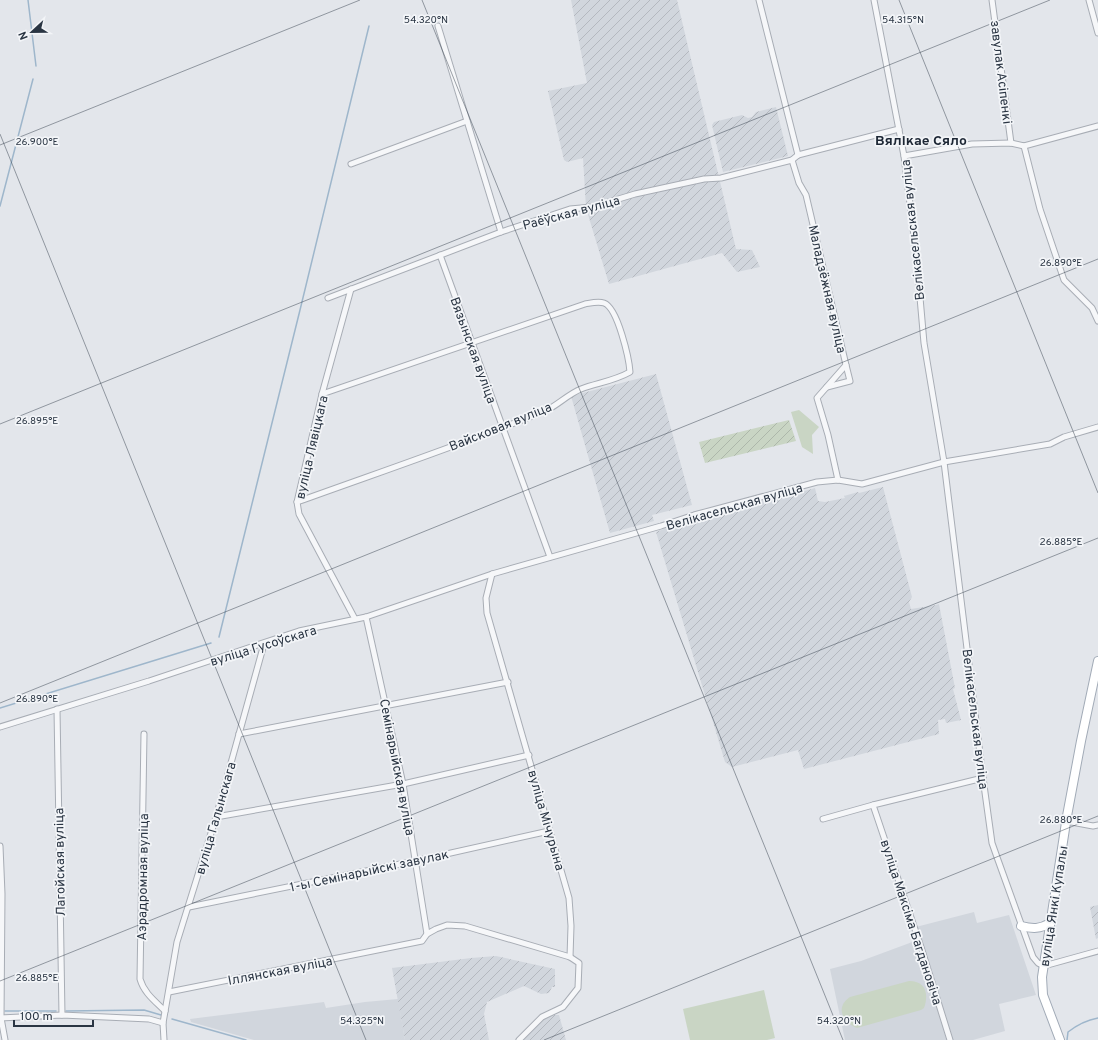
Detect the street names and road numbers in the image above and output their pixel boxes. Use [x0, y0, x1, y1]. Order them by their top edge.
street label: завулак Асіпенкі [986, 19, 1014, 125]
street label: Велікасельская вуліца [899, 159, 929, 301]
street label: Раёўская вуліца [521, 193, 622, 235]
street label: Маладзёжная вуліца [804, 224, 849, 355]
street label: Вязынская вуліца [445, 295, 499, 406]
street label: вуліца Лявіцкага [293, 394, 333, 501]
street label: Вайсковая вуліца [447, 400, 554, 456]
street label: Велікасельская вуліца [664, 481, 805, 535]
street label: вуліца Гусоўскага [208, 623, 319, 671]
street label: Велікасельская вуліца [957, 648, 991, 790]
street label: Семінарыйская вуліца [375, 698, 417, 837]
street label: вуліца Галынскага [193, 760, 241, 877]
street label: вуліца Мічурына [523, 768, 567, 873]
street label: Лагойская вуліца [52, 808, 70, 916]
street label: Аэрадромная вуліца [135, 813, 153, 941]
street label: вуліца Максіма Багдановіча [876, 838, 944, 1007]
street label: вуліца Янкі Купалы [1038, 845, 1072, 968]
street label: 1-ы Семінарыйскі завулак [289, 847, 450, 897]
street label: Іллянская вуліца [227, 954, 334, 990]

